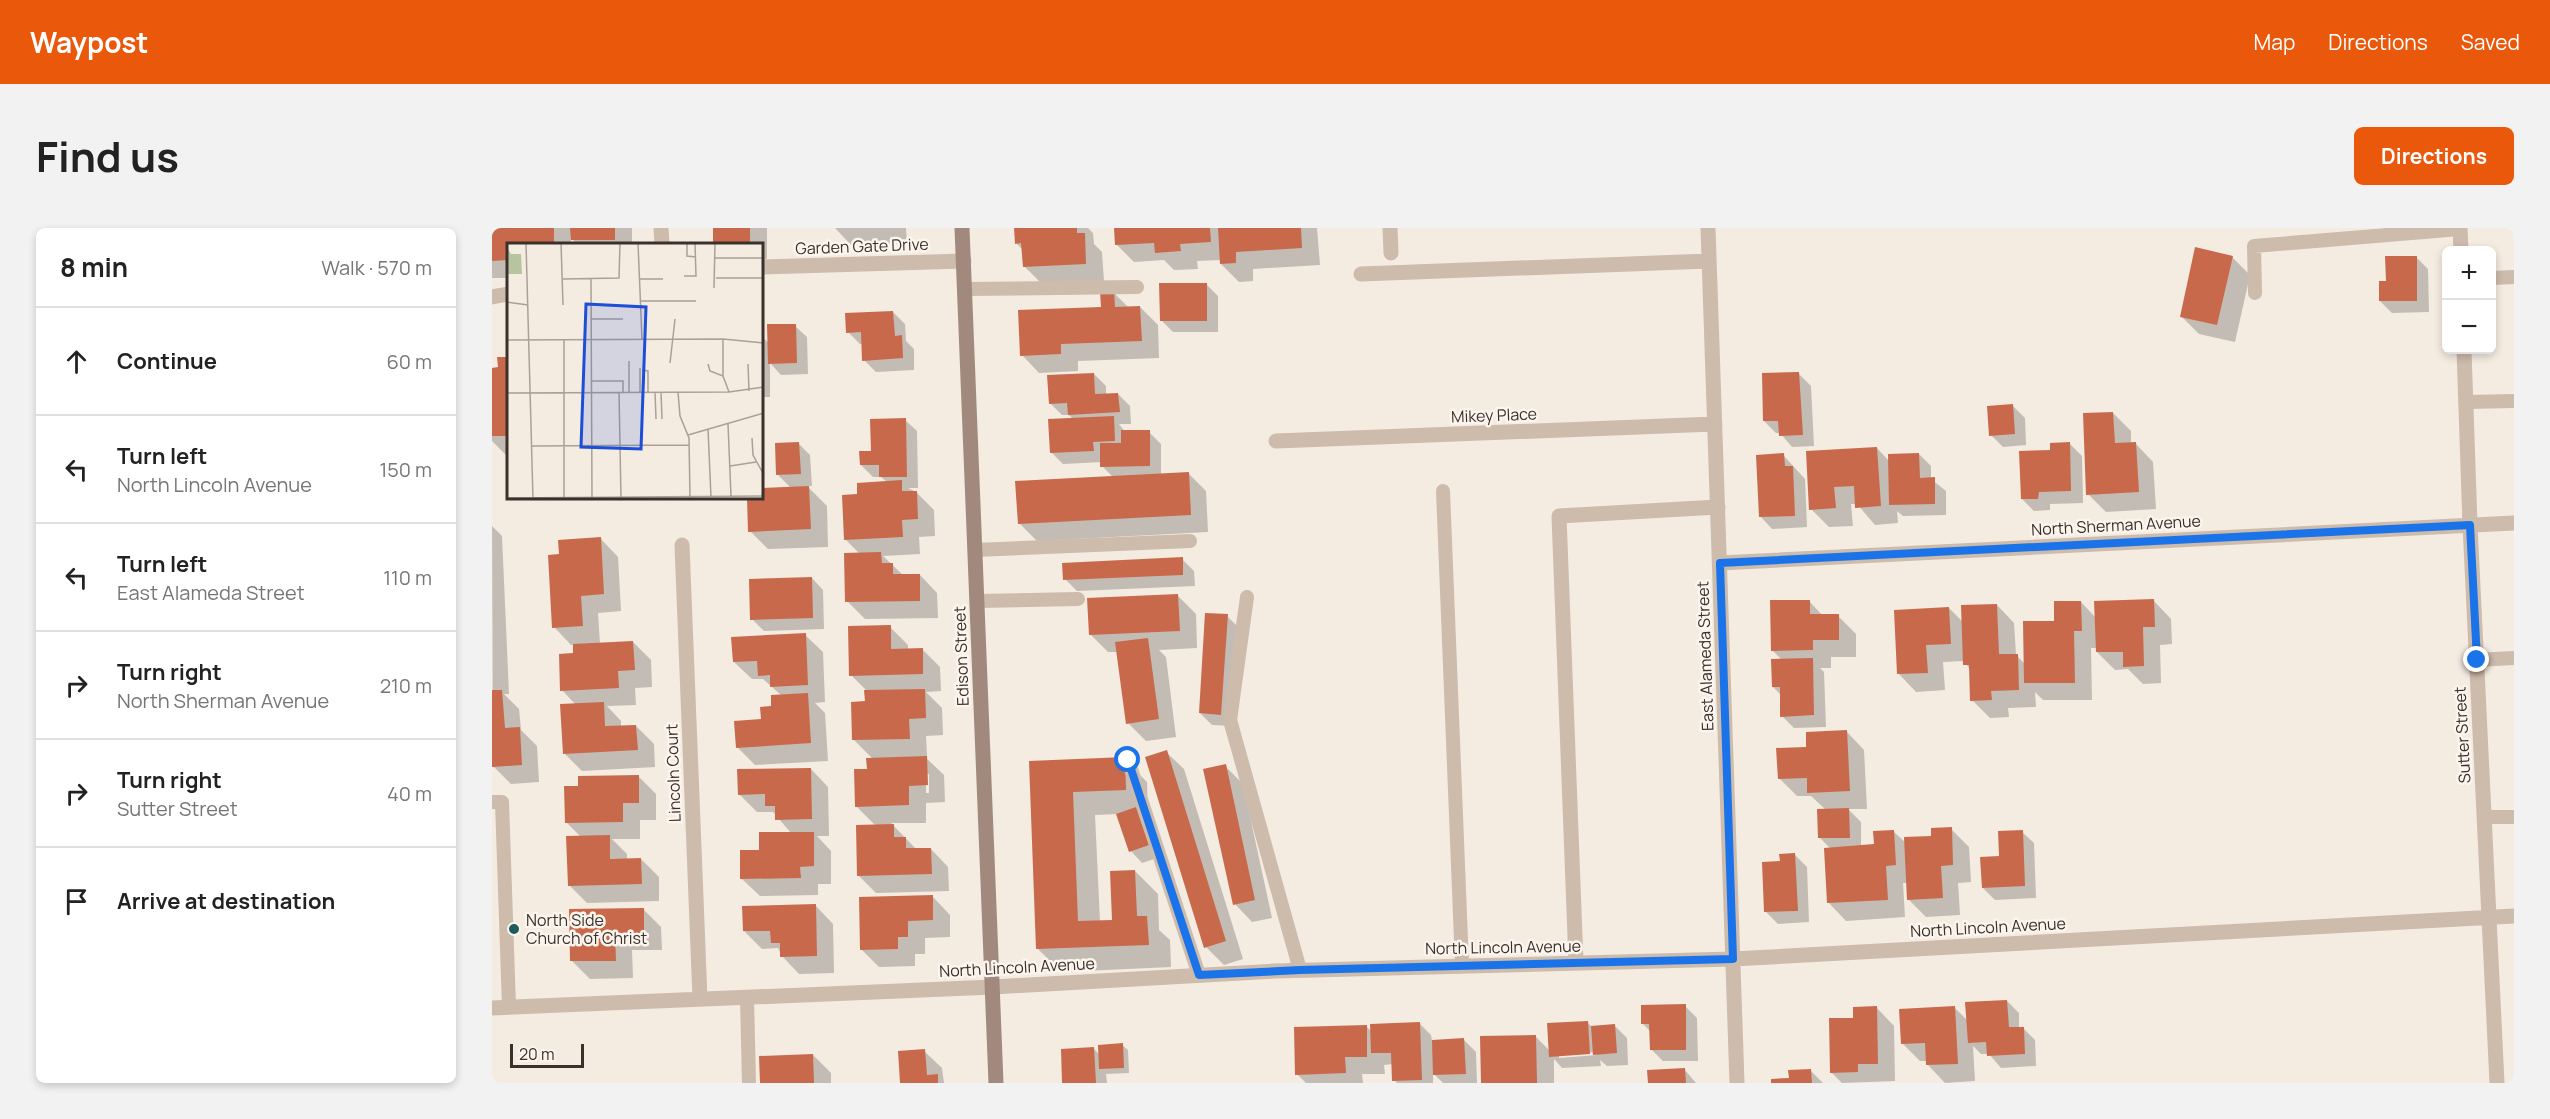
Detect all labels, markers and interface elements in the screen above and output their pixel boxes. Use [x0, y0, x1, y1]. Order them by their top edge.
text: Waypost [30, 23, 149, 61]
text: Map [2254, 28, 2295, 56]
text: Directions [2328, 28, 2428, 56]
text: Saved [2461, 28, 2520, 56]
text: Find us [36, 127, 179, 185]
button: Directions [2354, 127, 2514, 185]
street label: Garden Gate Drive [795, 233, 929, 259]
inset map [507, 243, 764, 500]
map controls [2442, 246, 2496, 354]
button: + [2442, 246, 2496, 300]
text: 8 min [60, 249, 128, 285]
text: Walk · 570 m [321, 254, 432, 281]
button: − [2442, 300, 2496, 354]
icon: ahead [60, 345, 93, 378]
text: Continue [117, 346, 217, 376]
text: 60 m [386, 348, 432, 375]
street label: Mikey Place [1451, 403, 1537, 427]
text: Turn left [117, 441, 207, 471]
icon: left [60, 453, 93, 486]
text: 150 m [379, 456, 432, 483]
text: North Lincoln Avenue [117, 471, 312, 498]
street label: North Sherman Avenue [2031, 510, 2201, 540]
text: Turn left [117, 549, 207, 579]
icon: left [60, 561, 93, 594]
text: 110 m [383, 564, 432, 591]
text: East Alameda Street [117, 579, 305, 606]
street label: East Alameda Street [1691, 581, 1719, 731]
street label: Edison Street [948, 606, 974, 706]
route end [2463, 646, 2489, 672]
text: Turn right [117, 657, 222, 687]
icon: right [60, 669, 93, 702]
text: 210 m [380, 672, 432, 699]
street label: Sutter Street [2448, 686, 2476, 784]
text: North Sherman Avenue [117, 687, 329, 714]
street label: Lincoln Court [660, 723, 686, 823]
route start [1114, 746, 1140, 772]
text: Turn right [117, 765, 222, 795]
icon: right [60, 777, 93, 810]
text: 40 m [387, 780, 432, 807]
text: Sutter Street [117, 795, 238, 822]
icon: arrive [60, 885, 93, 918]
text: Arrive at destination [117, 886, 335, 916]
place label: North Side Church of Christ [526, 909, 647, 949]
street label: North Lincoln Avenue [1910, 912, 2066, 942]
marker: North Side Church of Christ [507, 922, 521, 936]
street label: North Lincoln Avenue [1425, 935, 1581, 959]
street label: North Lincoln Avenue [939, 952, 1095, 982]
scale bar [510, 1041, 584, 1068]
text: 20 m [519, 1043, 555, 1065]

